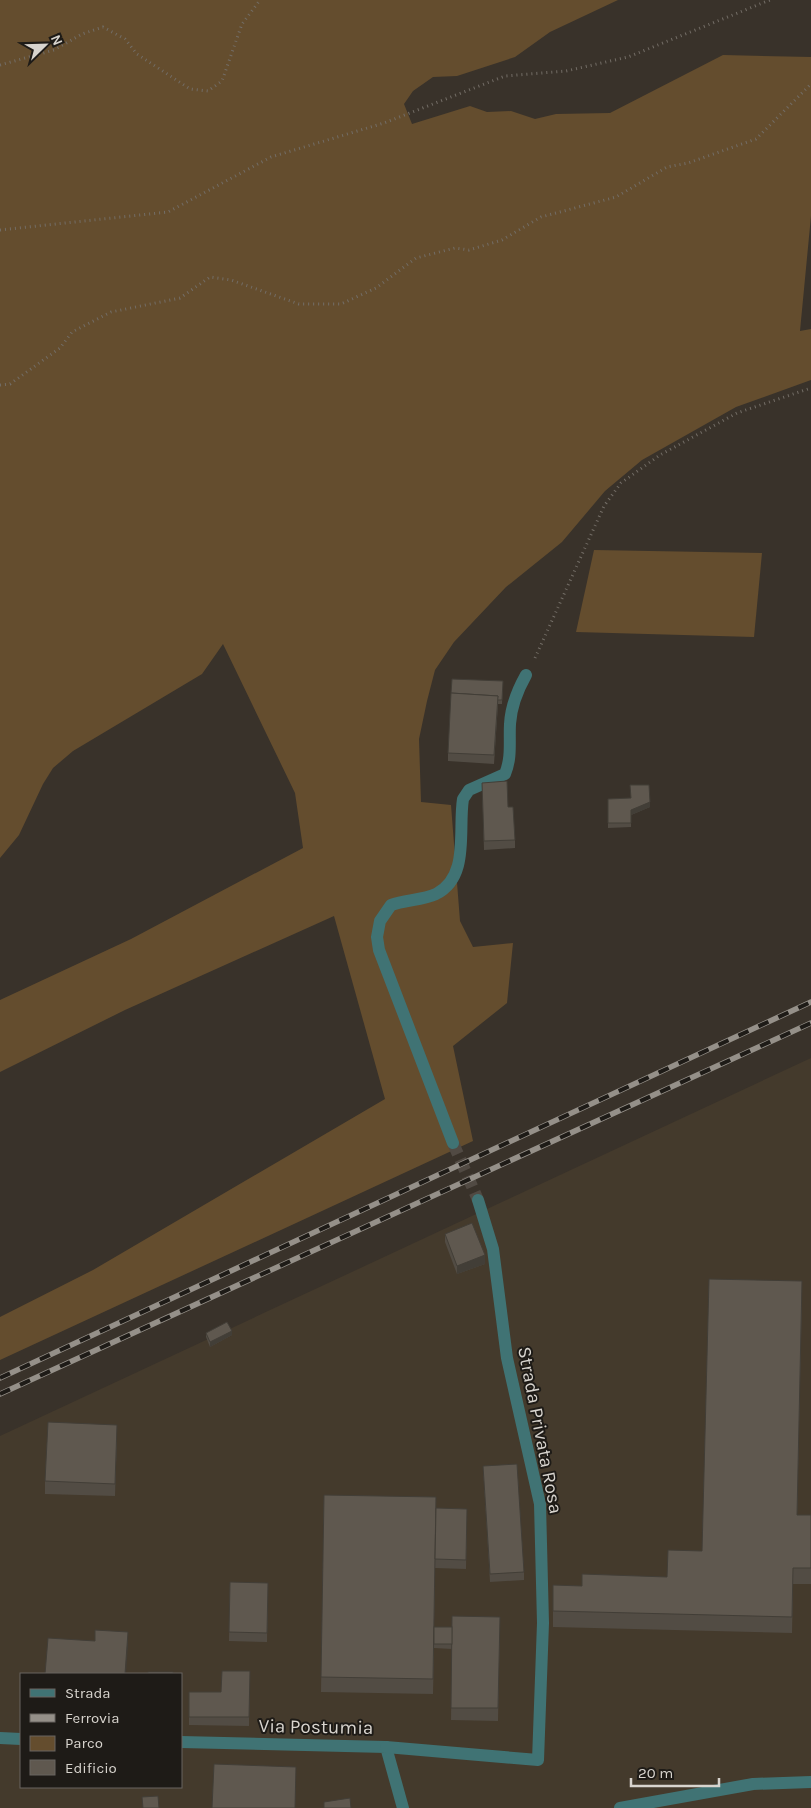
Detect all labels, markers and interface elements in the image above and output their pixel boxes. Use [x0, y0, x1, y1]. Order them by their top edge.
north arrow [20, 20, 70, 70]
text: N [47, 32, 66, 48]
street label: Strada Privata Rosa [513, 1345, 567, 1516]
legend [20, 1673, 182, 1788]
text: Strada [65, 1684, 111, 1702]
text: Ferrovia [65, 1709, 119, 1727]
street label: Via Postumia [258, 1715, 374, 1739]
text: Parco [65, 1734, 103, 1752]
scale bar [631, 1756, 718, 1788]
text: Edificio [65, 1759, 117, 1777]
text: 20 m [638, 1764, 673, 1782]

